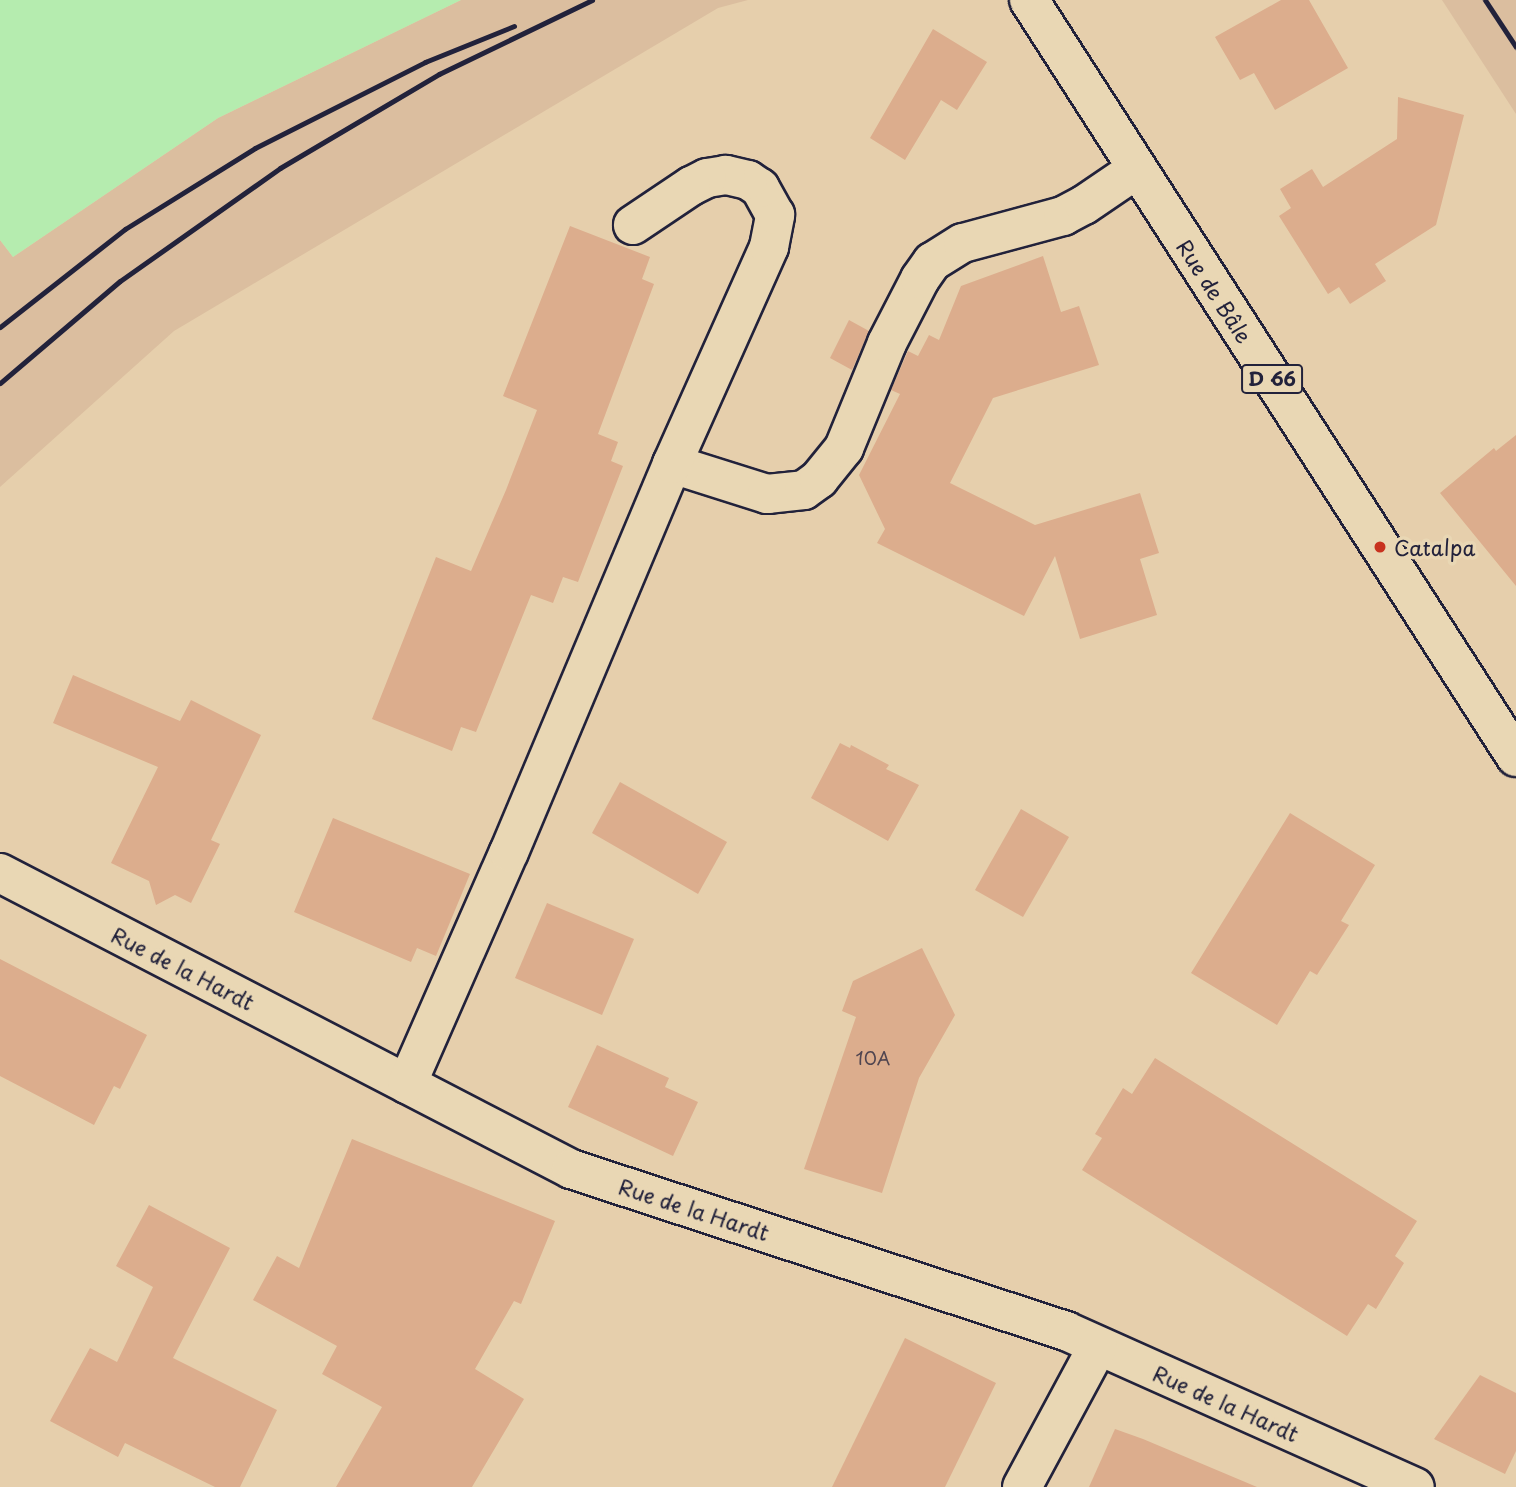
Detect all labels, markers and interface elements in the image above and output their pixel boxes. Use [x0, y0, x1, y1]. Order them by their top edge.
street label: Rue de Bâle [1171, 233, 1259, 349]
road number: D 66 [1240, 364, 1304, 394]
place label: Catalpa [1394, 534, 1475, 560]
marker: Catalpa [1372, 539, 1388, 555]
street label: Rue de la Hardt [105, 920, 261, 1016]
house number: 10A [856, 1047, 890, 1069]
street label: Rue de la Hardt [613, 1172, 775, 1246]
street label: Rue de la Hardt [1147, 1359, 1305, 1447]

